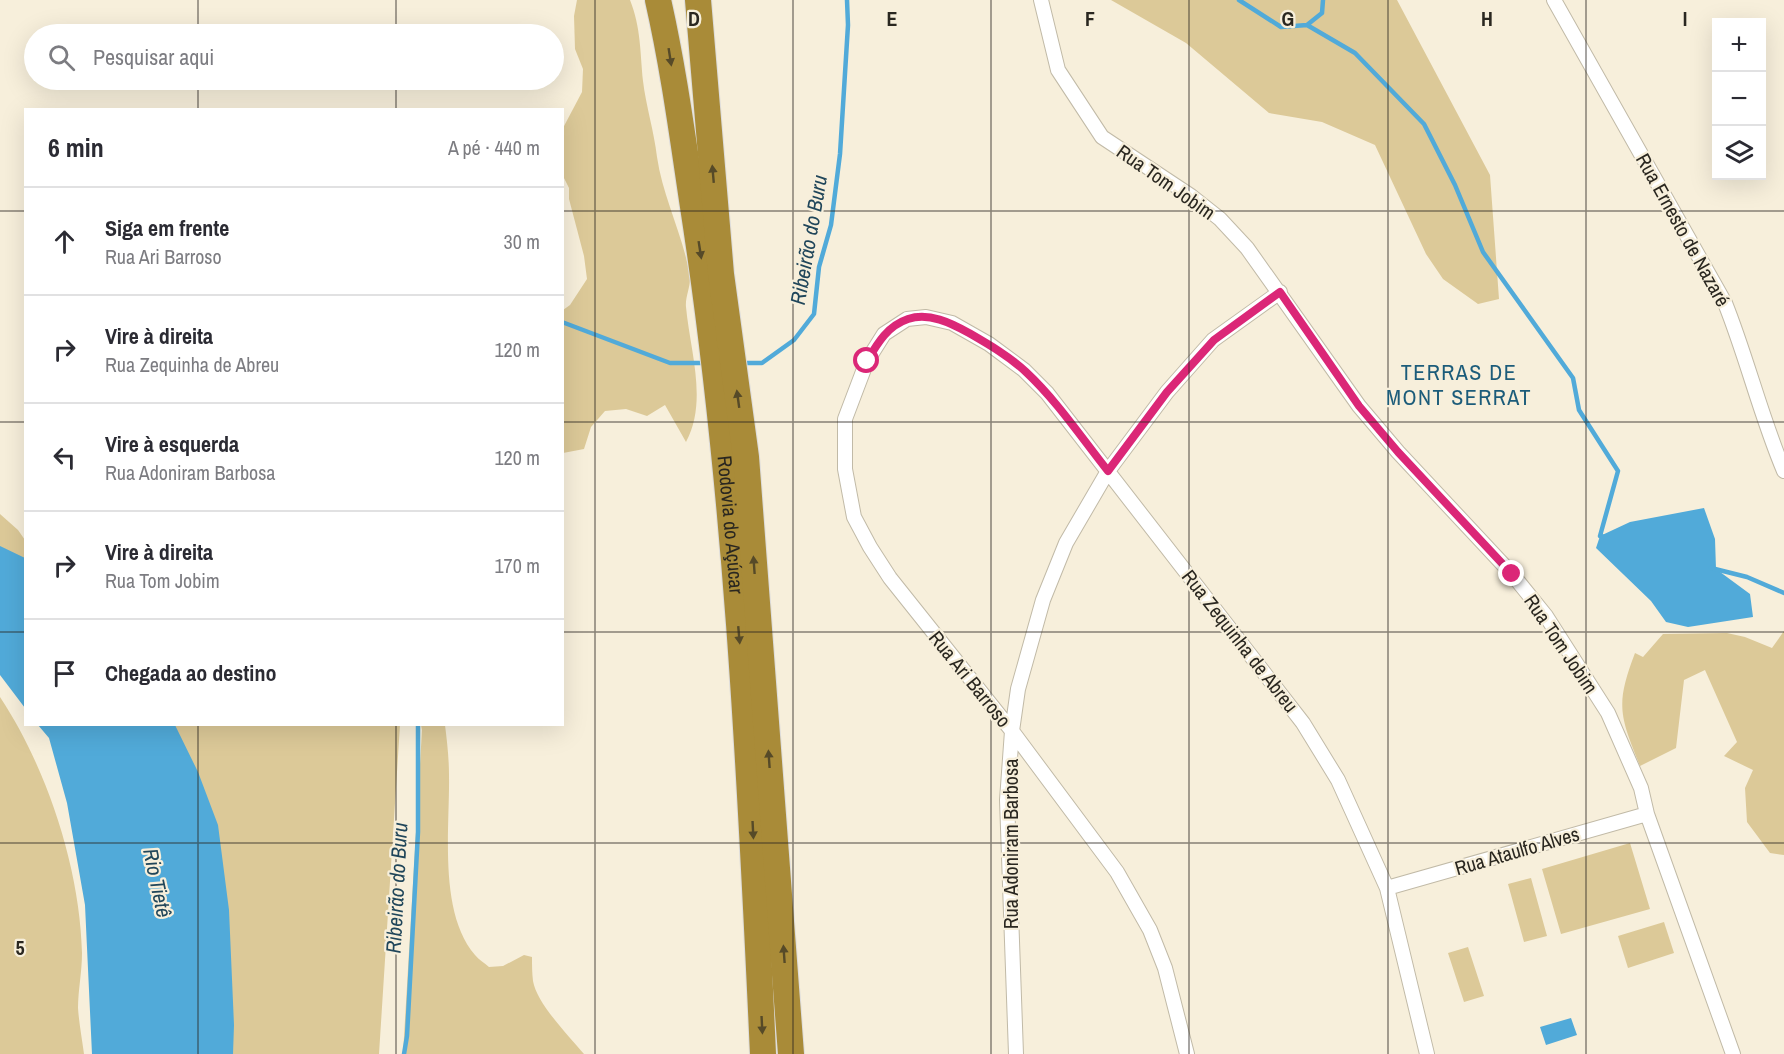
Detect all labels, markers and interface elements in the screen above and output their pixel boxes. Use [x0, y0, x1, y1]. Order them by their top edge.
text: D [688, 5, 700, 32]
text: E [887, 5, 898, 32]
text: F [1085, 5, 1095, 32]
text: G [1282, 5, 1294, 32]
text: H [1481, 5, 1493, 32]
text: I [1683, 5, 1687, 32]
map controls [1712, 18, 1766, 180]
button: + [1712, 18, 1766, 72]
search box [24, 24, 564, 90]
icon: search [45, 41, 78, 74]
text: Pesquisar aqui [93, 42, 214, 72]
one-way arrow [666, 48, 675, 67]
button: − [1712, 72, 1766, 126]
button: layers [1712, 126, 1766, 180]
text: 6 min [48, 130, 104, 165]
text: A pé · 440 m [448, 134, 540, 161]
street label: Rua Tom Jobim [1112, 138, 1221, 226]
street label: Rua Ernesto de Nazaré [1630, 148, 1737, 311]
one-way arrow [708, 165, 718, 184]
water label: Ribeirão do Buru [783, 172, 834, 307]
text: Siga em frente [105, 213, 229, 243]
icon: ahead [48, 225, 81, 258]
text: 30 m [504, 228, 540, 255]
one-way arrow [696, 241, 705, 260]
text: Rua Ari Barroso [105, 243, 222, 270]
text: Vire à direita [105, 321, 213, 351]
icon: right [48, 333, 81, 366]
text: 120 m [494, 336, 540, 363]
route start [853, 347, 879, 373]
text: Rua Zequinha de Abreu [105, 351, 279, 378]
district label: TERRAS DE MONT SERRAT [1386, 357, 1532, 412]
one-way arrow [734, 389, 743, 408]
text: Vire à esquerda [105, 429, 239, 459]
icon: left [48, 441, 81, 474]
text: 120 m [494, 444, 540, 471]
street label: Rodovia do Açúcar [711, 454, 751, 595]
text: Rua Adoniram Barbosa [105, 459, 275, 486]
text: Vire à direita [105, 537, 213, 567]
icon: right [48, 549, 81, 582]
text: 170 m [494, 552, 540, 579]
one-way arrow [750, 555, 759, 574]
route end [1498, 560, 1524, 586]
street label: Rua Zequinha de Abreu [1176, 564, 1305, 718]
text: Rua Tom Jobim [105, 567, 220, 594]
street label: Rua Tom Jobim [1518, 589, 1605, 699]
street label: Rua Ari Barroso [923, 625, 1018, 733]
one-way arrow [734, 626, 744, 645]
icon: arrive [48, 657, 81, 690]
text: Chegada ao destino [105, 658, 276, 688]
one-way arrow [764, 750, 774, 769]
street label: Rua Adoniram Barbosa [997, 759, 1024, 929]
one-way arrow [748, 820, 757, 839]
street label: Rua Ataulfo Alves [1451, 820, 1582, 881]
water label: Ribeirão do Buru [379, 821, 414, 954]
water label: Rio Tietê [136, 846, 179, 920]
text: 5 [15, 934, 25, 961]
one-way arrow [779, 944, 788, 963]
one-way arrow [757, 1015, 766, 1034]

